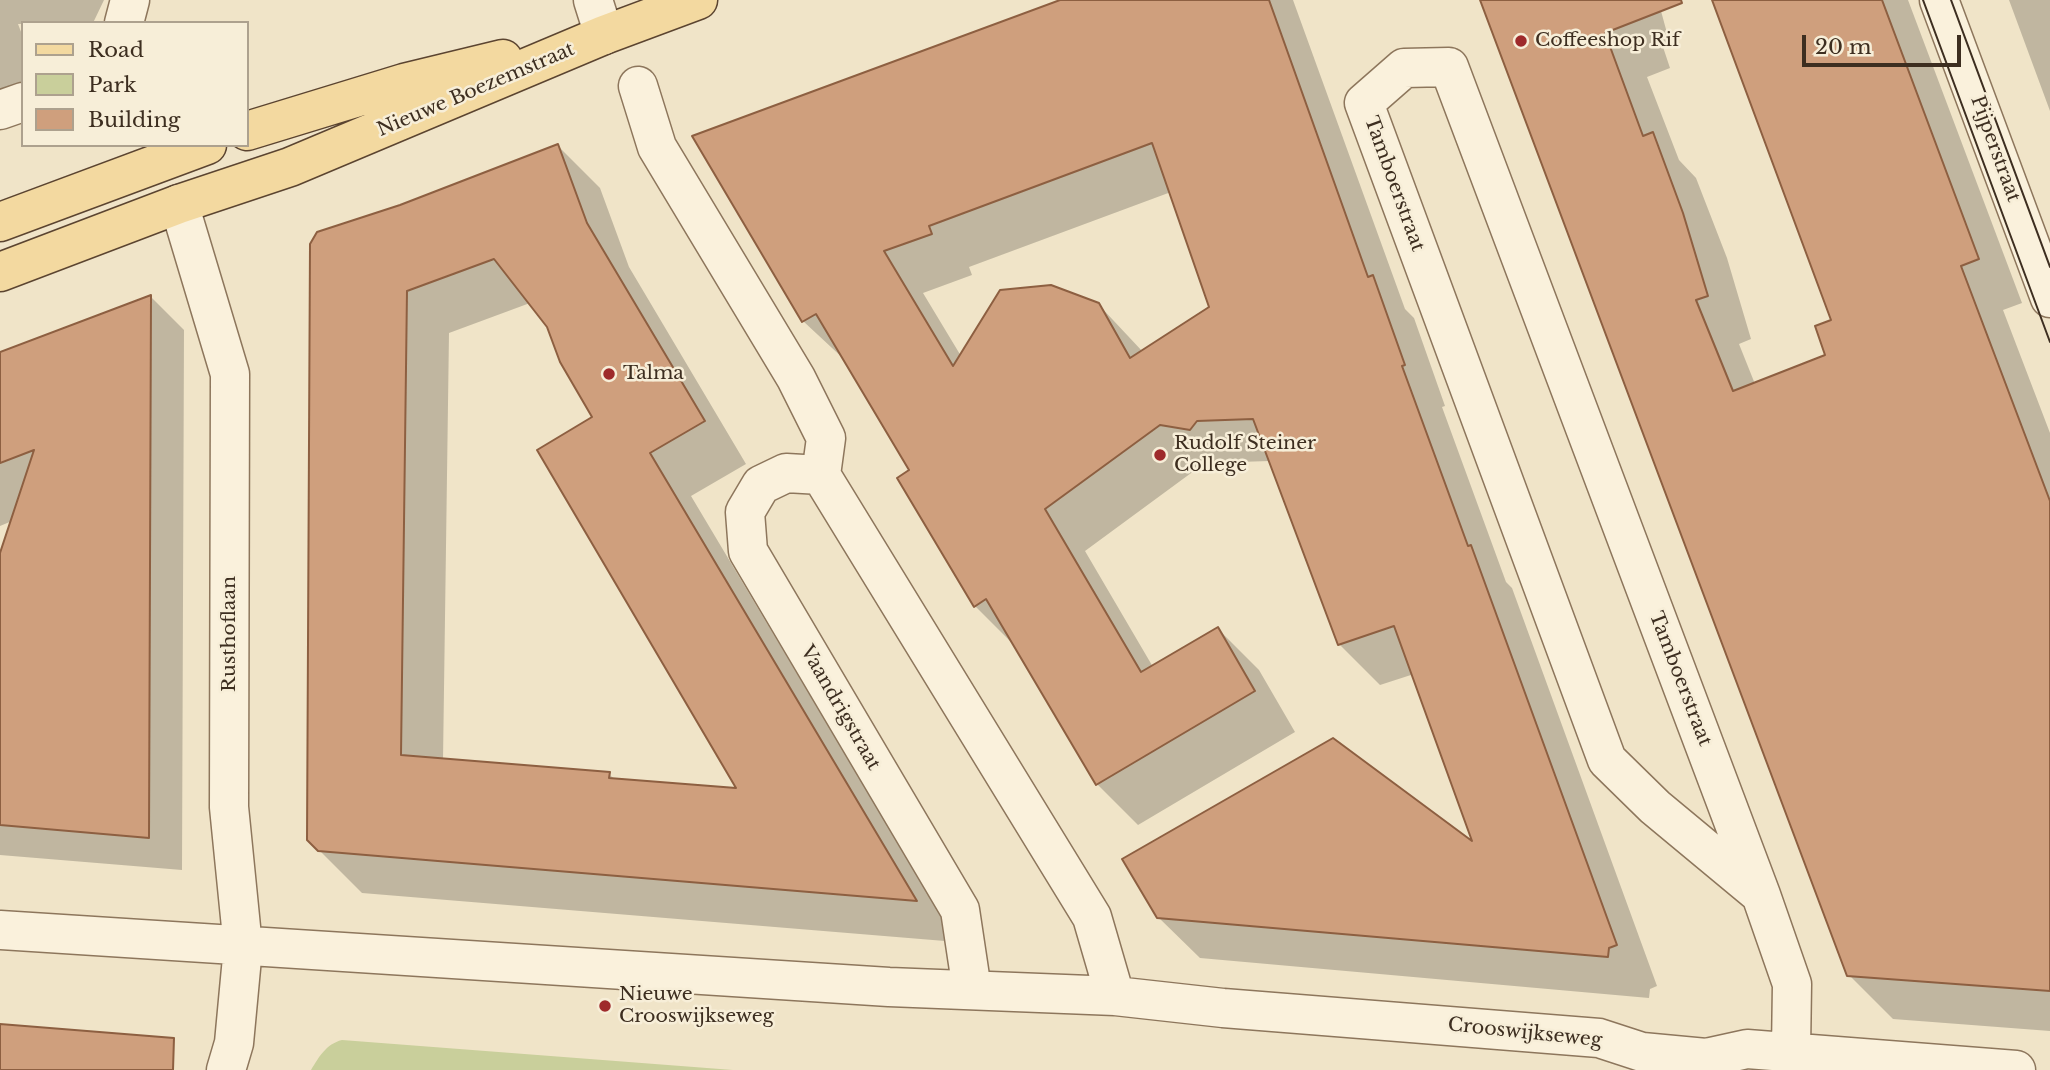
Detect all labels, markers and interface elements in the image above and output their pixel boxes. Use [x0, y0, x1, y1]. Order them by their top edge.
legend [21, 21, 248, 147]
scale bar [1805, 21, 1964, 65]
place label: Coffeeshop Rif [1535, 30, 1680, 52]
marker: Coffeeshop Rif [1513, 33, 1529, 49]
text: 20 m [1815, 34, 1872, 60]
text: Road [88, 37, 144, 63]
street label: Nieuwe Boezemstraat [374, 38, 578, 142]
text: Park [88, 72, 137, 98]
street label: Pijperstraat [1965, 93, 2025, 205]
text: Building [88, 107, 180, 133]
street label: Tamboerstraat [1359, 113, 1429, 255]
place label: Talma [623, 363, 684, 385]
marker: Talma [601, 366, 617, 382]
place label: Rudolf Steiner College [1174, 433, 1316, 477]
marker: Rudolf Steiner College [1152, 447, 1168, 463]
street label: Rusthoflaan [219, 576, 241, 692]
street label: Tamboerstraat [1644, 609, 1716, 749]
street label: Vaandrigstraat [795, 642, 885, 774]
place label: Nieuwe Crooswijkseweg [619, 984, 774, 1028]
marker: Nieuwe Crooswijkseweg [597, 998, 613, 1014]
street label: Crooswijkseweg [1447, 1014, 1603, 1052]

